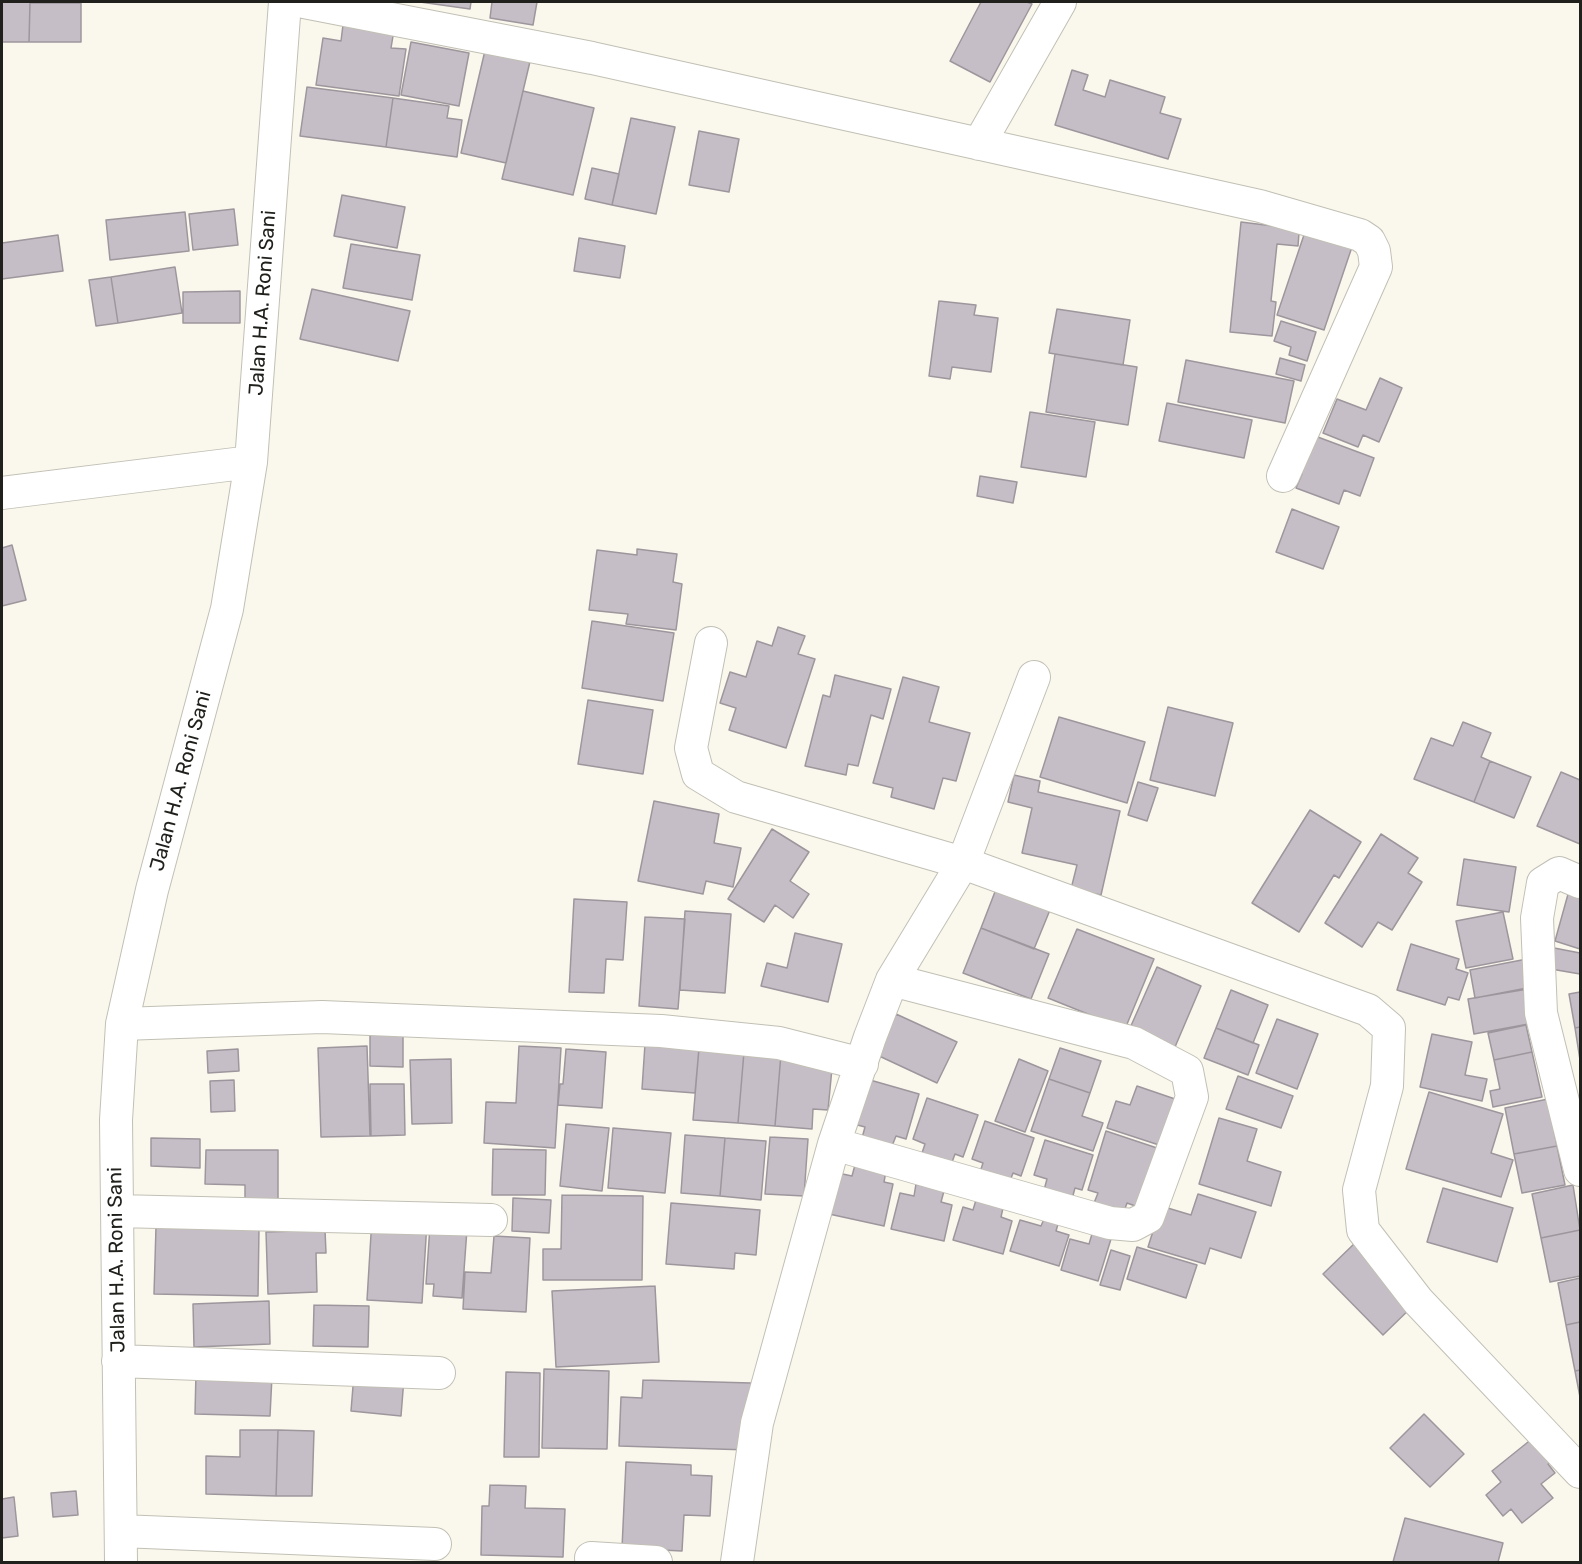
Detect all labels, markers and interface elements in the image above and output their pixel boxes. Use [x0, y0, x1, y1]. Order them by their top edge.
street label: Jalan H.A. Roni Sani [245, 209, 281, 397]
street label: Jalan H.A. Roni Sani [145, 688, 217, 874]
street label: Jalan H.A. Roni Sani [103, 1167, 131, 1353]

